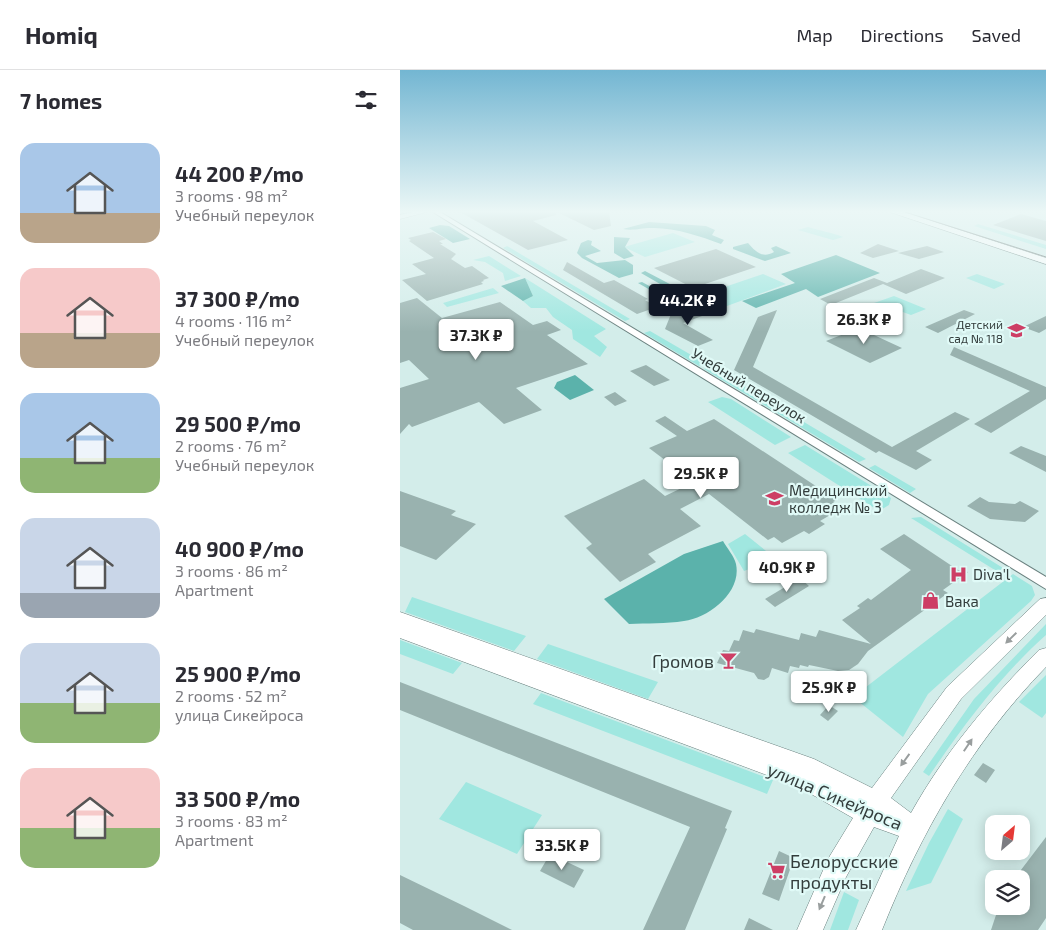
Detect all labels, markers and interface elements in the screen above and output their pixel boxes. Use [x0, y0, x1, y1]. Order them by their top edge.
text: Homiq [25, 20, 98, 49]
text: Map [796, 24, 833, 46]
text: Directions [861, 24, 944, 46]
text: Saved [972, 24, 1021, 46]
icon: filters [352, 86, 380, 114]
text: 7 homes [20, 88, 102, 113]
text: 44 200 ₽/mo [175, 161, 304, 186]
icon: home [60, 163, 120, 223]
text: 3 rooms · 98 m² [175, 186, 288, 205]
text: Учебный переулок [175, 205, 314, 224]
pin: 44.2K ₽ [642, 284, 734, 326]
text: 37 300 ₽/mo [175, 286, 300, 311]
icon: home [60, 288, 120, 348]
text: 44.2K ₽ [660, 290, 716, 309]
pin: 26.3K ₽ [818, 302, 910, 345]
text: 26.3K ₽ [837, 309, 891, 328]
text: 4 rooms · 116 m² [175, 311, 292, 330]
place label: Детский сад № 118 [948, 317, 1003, 345]
pin: 37.3K ₽ [430, 318, 522, 361]
school or university icon: Детский сад № 118 [1007, 321, 1027, 341]
text: 37.3K ₽ [450, 325, 502, 344]
text: Учебный переулок [175, 330, 314, 349]
street label: Учебный переулок [688, 344, 810, 427]
text: 29 500 ₽/mo [175, 411, 301, 436]
icon: home [60, 413, 120, 473]
text: 2 rooms · 76 m² [175, 436, 287, 455]
text: Учебный переулок [175, 455, 314, 474]
pin: 29.5K ₽ [655, 456, 747, 499]
text: 29.5K ₽ [674, 463, 728, 482]
place label: Медицинский колледж № 3 [789, 481, 887, 516]
school or university icon: Медицинский колледж № 3 [765, 489, 785, 509]
text: 40 900 ₽/mo [175, 536, 304, 561]
icon: home [60, 538, 120, 598]
pin: 40.9K ₽ [741, 550, 833, 593]
text: 40.9K ₽ [759, 557, 815, 576]
text: 3 rooms · 86 m² [175, 561, 288, 580]
hospital icon: Diva'l [949, 564, 969, 584]
place label: Diva'l [973, 565, 1011, 583]
text: Apartment [175, 580, 254, 599]
shop icon: Вака [921, 591, 941, 611]
place label: Вака [945, 592, 979, 610]
one-way arrow [1005, 632, 1017, 644]
place label: Громов [652, 650, 714, 672]
bar icon: Громов [718, 651, 738, 671]
text: 25 900 ₽/mo [175, 661, 301, 686]
icon: home [60, 663, 120, 723]
pin: 25.9K ₽ [783, 670, 875, 713]
text: 25.9K ₽ [802, 677, 856, 696]
text: 2 rooms · 52 m² [175, 686, 287, 705]
text: улица Сикейроса [175, 705, 303, 724]
one-way arrow [963, 738, 973, 751]
one-way arrow [900, 753, 910, 767]
street label: улица Сикейроса [764, 758, 906, 834]
text: 33 500 ₽/mo [175, 786, 300, 811]
icon: home [60, 788, 120, 848]
text: 3 rooms · 83 m² [175, 811, 288, 830]
north arrow [985, 815, 1030, 860]
map controls [985, 815, 1030, 915]
pin: 33.5K ₽ [516, 828, 608, 871]
text: Apartment [175, 830, 254, 849]
text: 33.5K ₽ [535, 835, 589, 854]
place label: Белорусские продукты [790, 850, 898, 893]
supermarket icon: Белорусские продукты [766, 861, 786, 881]
button: layers [985, 870, 1030, 915]
one-way arrow [817, 896, 825, 910]

